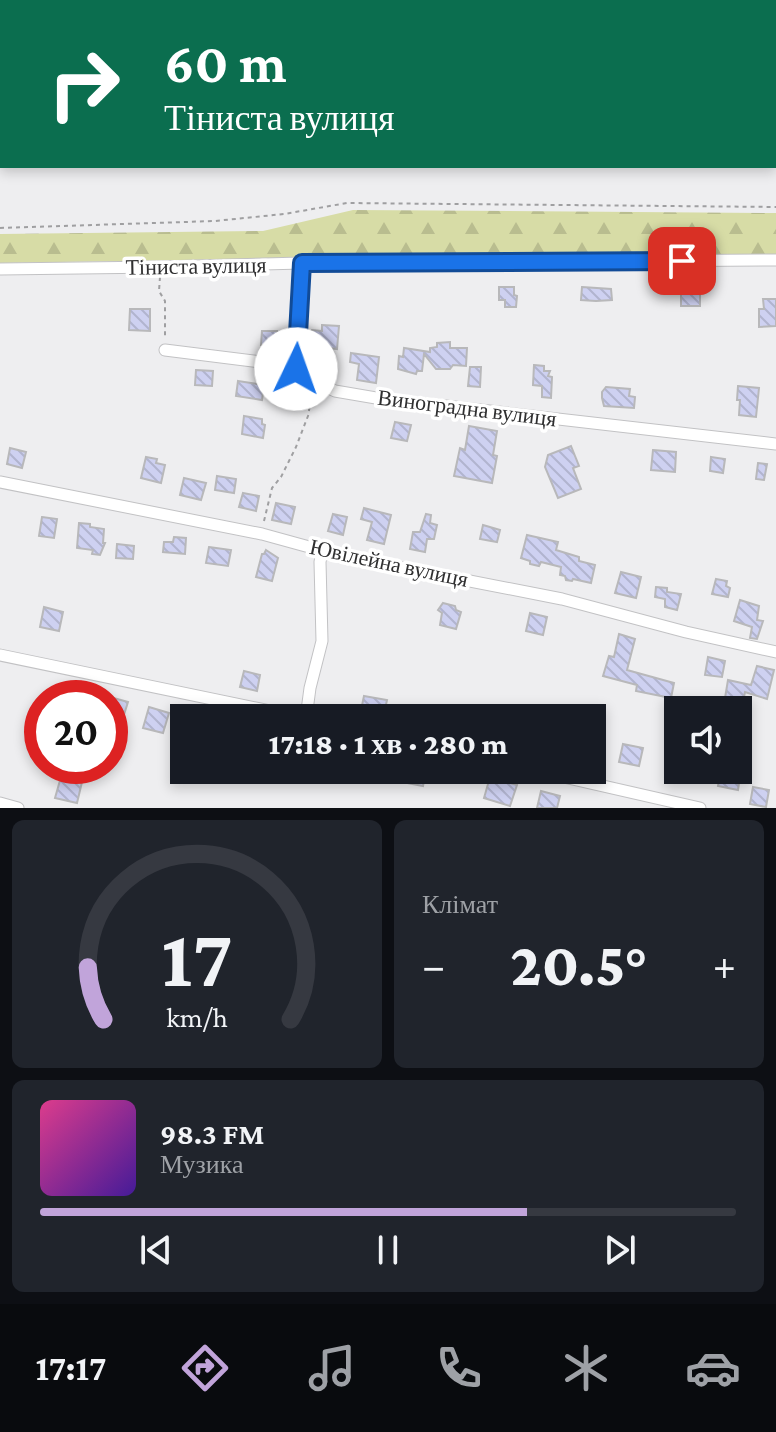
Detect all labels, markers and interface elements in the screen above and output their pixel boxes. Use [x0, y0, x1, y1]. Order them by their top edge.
icon: right [32, 32, 136, 136]
text: 60 m [164, 32, 287, 94]
text: Тіниста вулиця [164, 98, 395, 138]
pin [648, 227, 716, 295]
icon: arrive [660, 239, 704, 283]
street label: Тіниста вулиця [125, 252, 267, 280]
position arrow [254, 327, 338, 411]
street label: Виноградна вулиця [376, 385, 558, 431]
street label: Ювілейна вулиця [307, 534, 471, 592]
speed limit sign: 20 [24, 680, 128, 784]
map controls [664, 696, 752, 784]
button: sound [664, 696, 752, 784]
text: 17:18 · 1 хв · 280 m [268, 727, 508, 760]
text: Клімат [422, 890, 498, 919]
text: 17 [161, 911, 233, 1004]
text: 20.5° [510, 931, 648, 998]
text: − [422, 941, 445, 989]
text: + [713, 941, 736, 989]
text: km/h [166, 1001, 228, 1033]
text: 98.3 FM [160, 1117, 264, 1150]
text: Музика [160, 1150, 243, 1179]
icon: previous [134, 1228, 178, 1272]
icon: pause [366, 1228, 410, 1272]
icon: next [598, 1228, 642, 1272]
icon: directions [177, 1340, 233, 1396]
icon: music [304, 1340, 360, 1396]
icon: phone [431, 1340, 487, 1396]
icon: climate [558, 1340, 614, 1396]
icon: car [685, 1340, 741, 1396]
text: 17:17 [35, 1348, 107, 1388]

